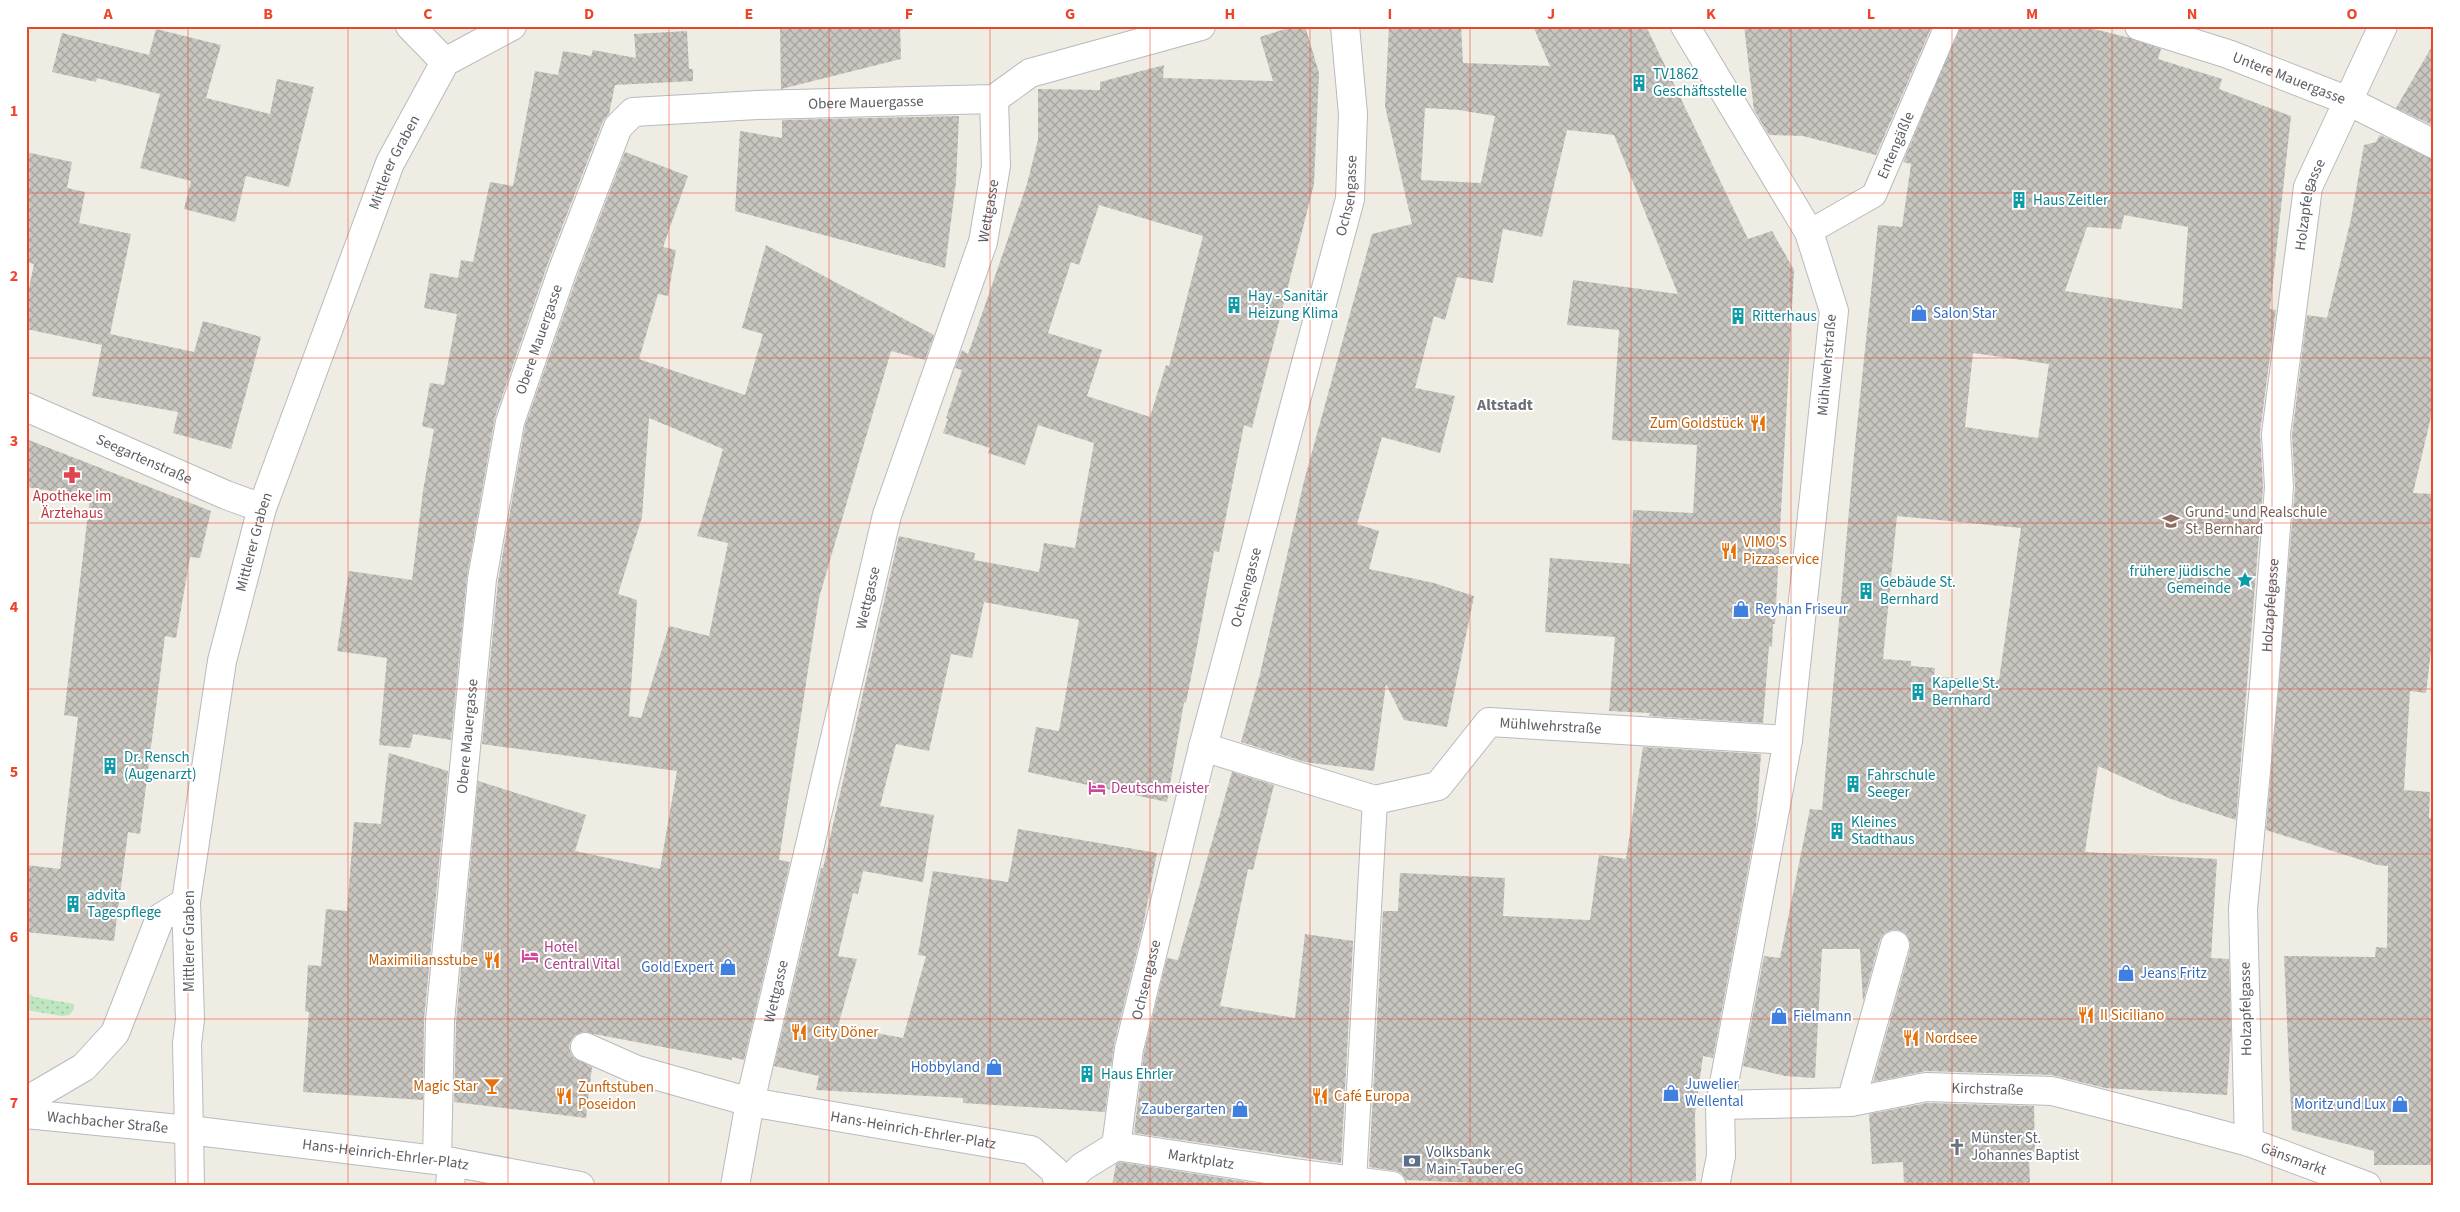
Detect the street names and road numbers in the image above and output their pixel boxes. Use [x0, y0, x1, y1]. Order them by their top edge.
street label: Untere Mauergasse [2230, 46, 2349, 109]
street label: Obere Mauergasse [808, 90, 924, 114]
street label: Entengäßle [1872, 108, 1919, 182]
street label: Mittlerer Graben [363, 111, 425, 213]
street label: Ochsengasse [1330, 155, 1362, 238]
street label: Holzapfelgasse [2289, 155, 2330, 252]
street label: Wettgasse [973, 178, 1004, 244]
street label: Obere Mauergasse [510, 281, 567, 397]
street label: Mühlwehrstraße [1812, 313, 1842, 417]
street label: Seegartenstraße [93, 429, 195, 489]
street label: Mittlerer Graben [230, 489, 277, 594]
street label: Ochsengasse [1225, 545, 1267, 630]
street label: Holzapfelgasse [2256, 558, 2284, 653]
street label: Wettgasse [850, 564, 885, 631]
street label: Obere Mauergasse [451, 678, 483, 795]
street label: Mühlwehrstraße [1499, 712, 1602, 739]
street label: Mittlerer Graben [179, 890, 200, 992]
street label: Ochsengasse [1126, 937, 1166, 1022]
street label: Wettgasse [758, 958, 793, 1025]
street label: Holzapfelgasse [2235, 962, 2257, 1056]
street label: Kirchstraße [1951, 1077, 2024, 1101]
street label: Hans-Heinrich-Ehrler-Platz [829, 1105, 998, 1154]
street label: Wachbacher Straße [46, 1106, 169, 1138]
street label: Hans-Heinrich-Ehrler-Platz [301, 1133, 471, 1175]
street label: Gänsmarkt [2258, 1137, 2330, 1181]
street label: Marktplatz [1166, 1144, 1236, 1174]

